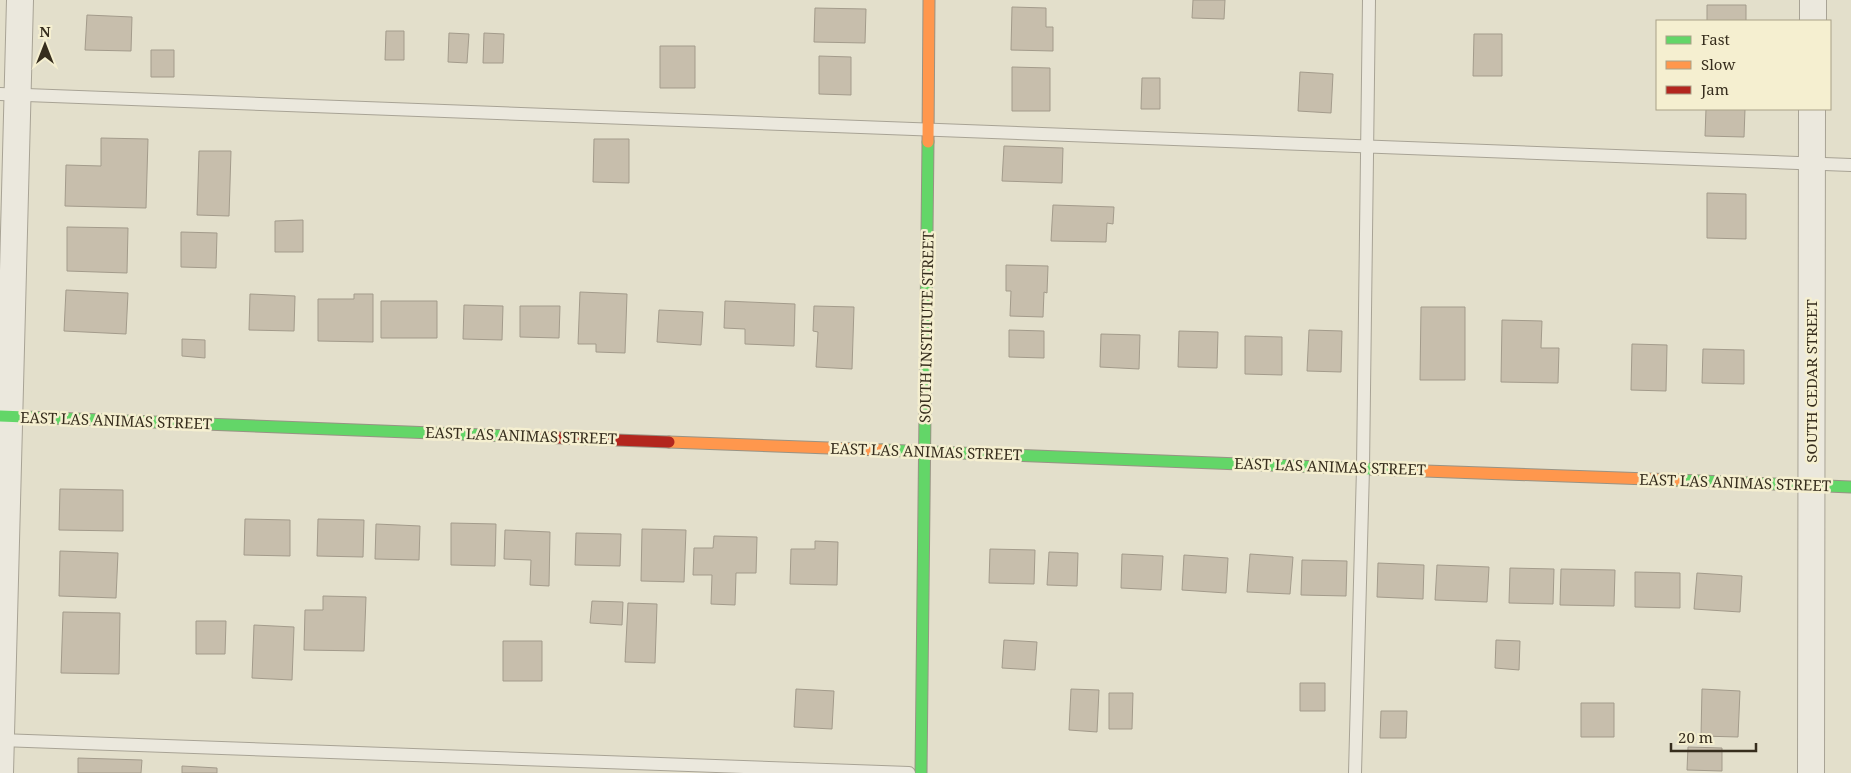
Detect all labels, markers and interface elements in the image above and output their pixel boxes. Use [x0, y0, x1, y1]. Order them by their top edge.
north arrow [20, 20, 70, 70]
legend [1656, 20, 1831, 110]
text: N [39, 22, 51, 41]
text: Fast [1701, 29, 1730, 49]
text: Slow [1701, 54, 1735, 74]
text: Jam [1700, 79, 1729, 99]
street label: SOUTH INSTITUTE STREET [914, 231, 938, 423]
street label: SOUTH CEDAR STREET [1801, 299, 1821, 463]
street label: EAST LAS ANIMAS STREET [20, 407, 212, 433]
street label: EAST LAS ANIMAS STREET [425, 422, 617, 448]
street label: EAST LAS ANIMAS STREET [830, 438, 1022, 464]
street label: EAST LAS ANIMAS STREET [1234, 453, 1426, 479]
street label: EAST LAS ANIMAS STREET [1639, 469, 1831, 495]
scale bar [1671, 720, 1756, 752]
text: 20 m [1678, 727, 1713, 747]

